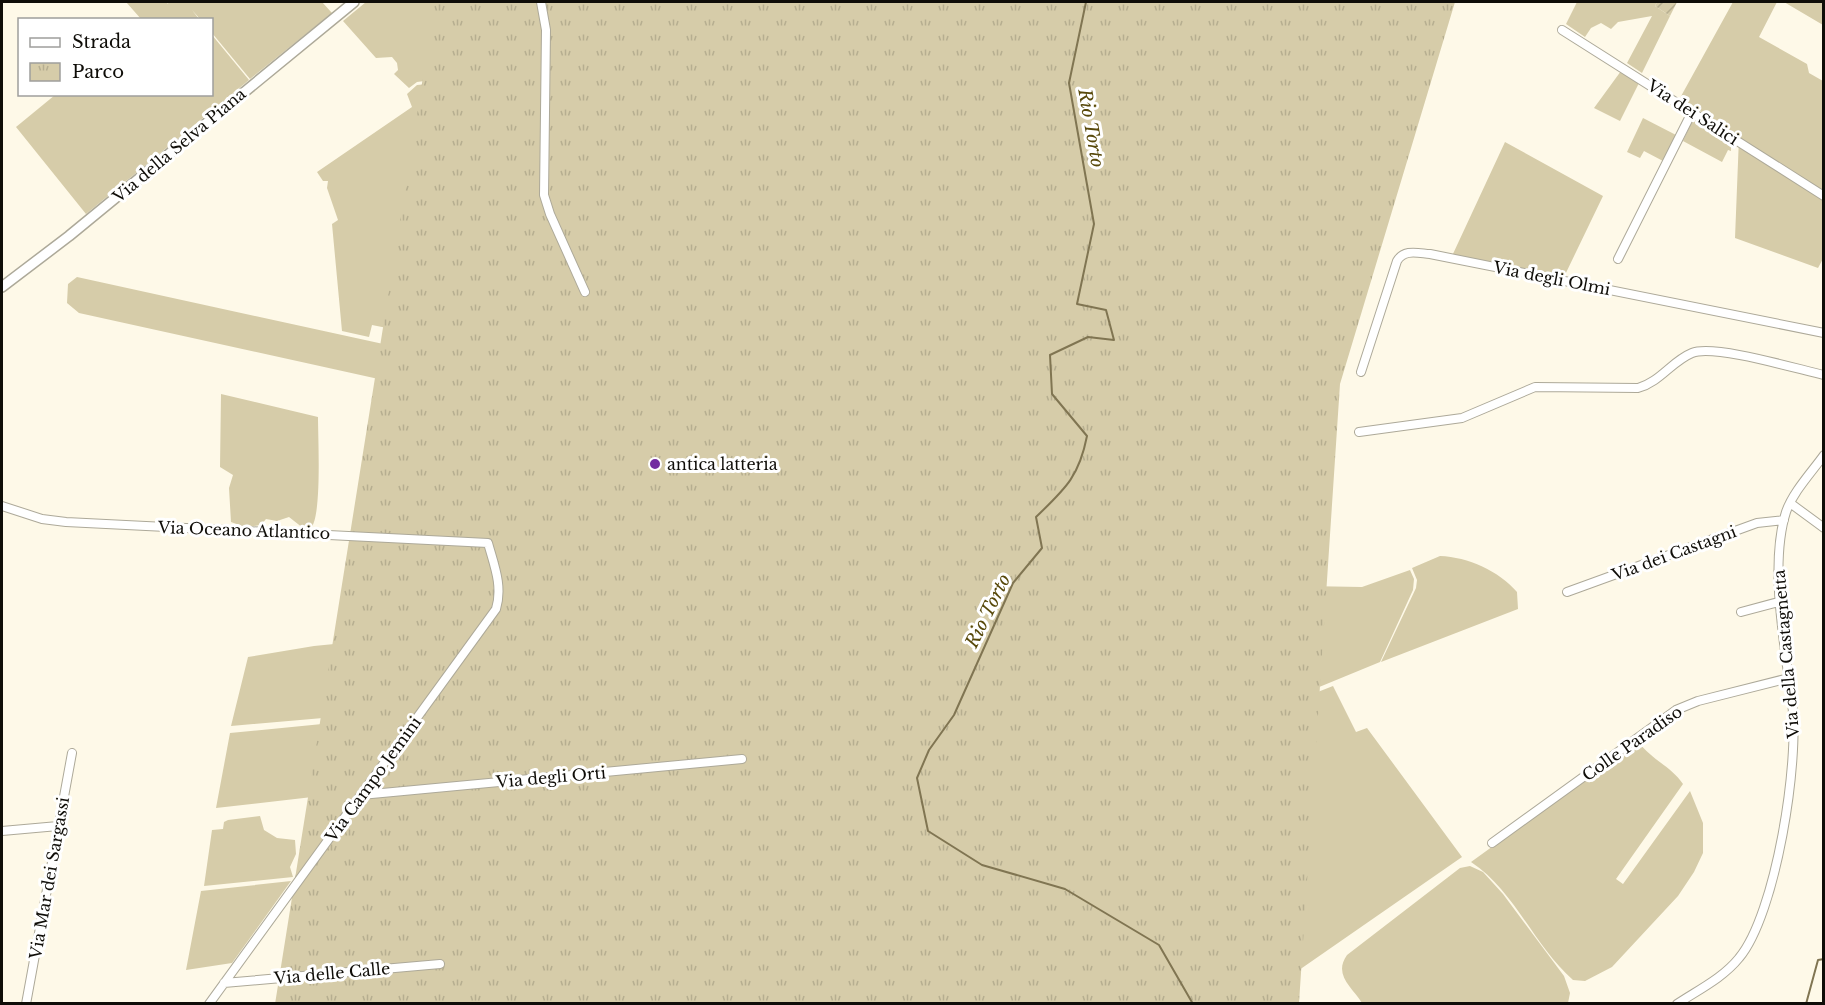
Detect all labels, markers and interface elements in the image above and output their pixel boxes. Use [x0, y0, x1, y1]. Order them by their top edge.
legend [18, 18, 213, 96]
text: Strada [72, 31, 131, 53]
text: Parco [72, 61, 124, 83]
street label: Via dei Salici [1643, 74, 1743, 149]
street label: Via della Selva Piana [108, 83, 250, 207]
water label: Rio Torto [1073, 86, 1109, 169]
street label: Via degli Olmi [1491, 257, 1613, 299]
place label: antica latteria [667, 454, 778, 474]
marker: antica latteria [648, 457, 662, 471]
street label: Via Oceano Atlantico [157, 517, 330, 543]
street label: Via dei Castagni [1608, 521, 1740, 585]
street label: Via della Castagnetta [1769, 569, 1803, 740]
water label: Rio Torto [960, 570, 1015, 652]
street label: Colle Paradiso [1578, 701, 1686, 785]
street label: Via Campo Jemini [320, 712, 426, 846]
street label: Via degli Orti [494, 762, 607, 792]
street label: Via Mar dei Sargassi [25, 795, 73, 962]
street label: Via delle Calle [272, 958, 391, 988]

